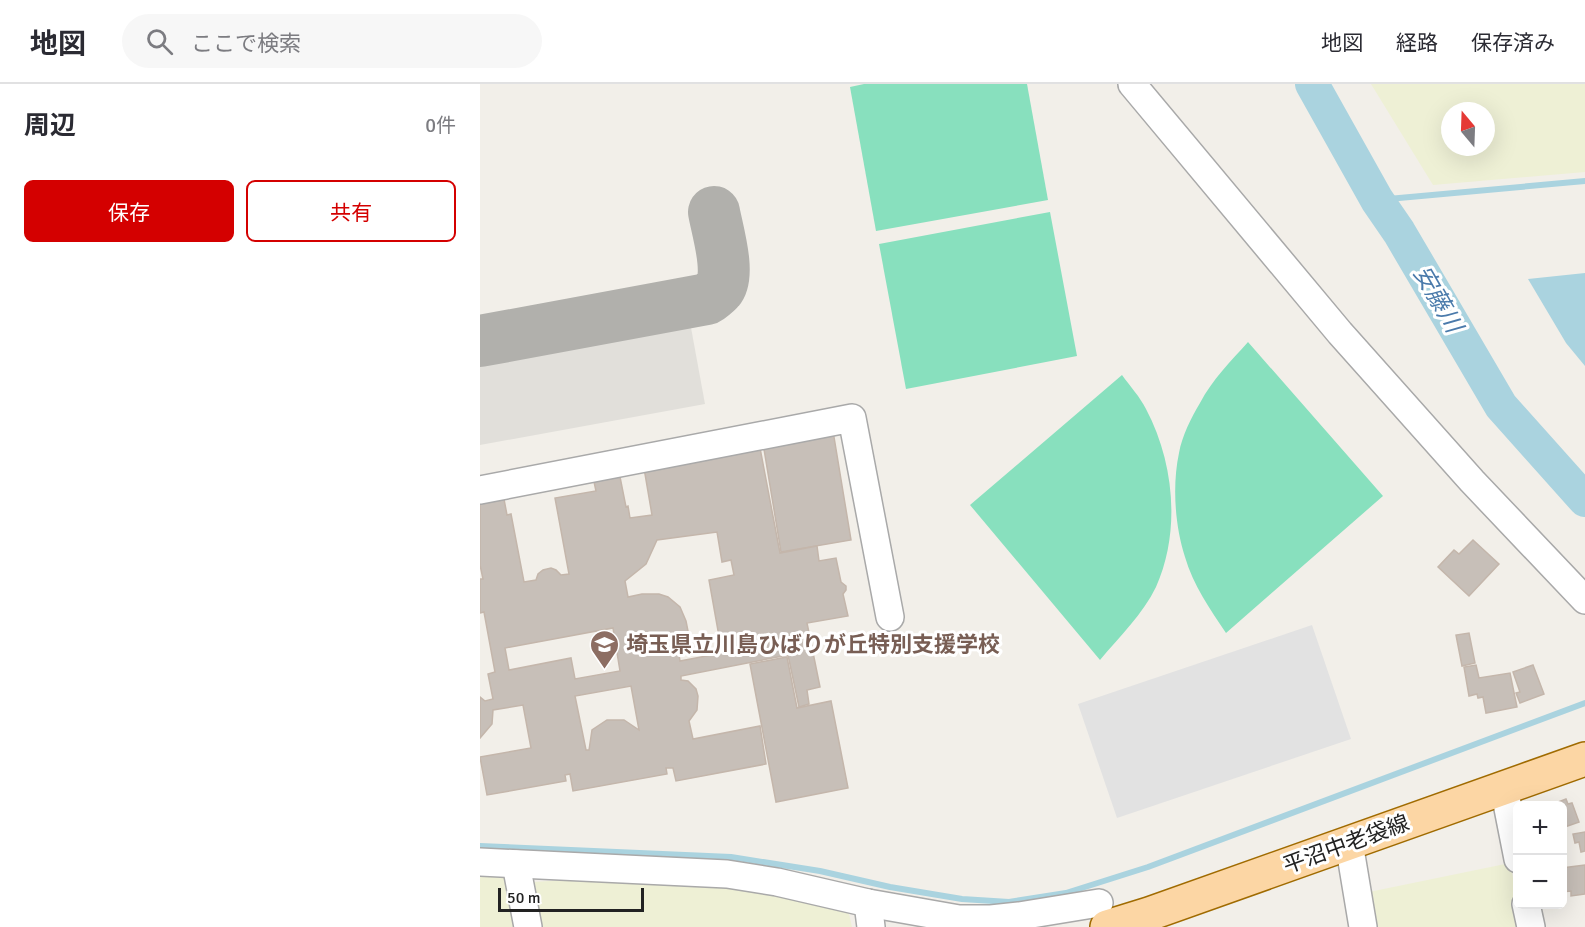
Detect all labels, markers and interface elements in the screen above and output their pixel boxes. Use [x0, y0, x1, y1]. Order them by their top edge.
search box [122, 14, 542, 68]
icon: search [143, 25, 176, 58]
text: 地図 [30, 27, 86, 61]
text: ここで検索 [191, 30, 301, 57]
text: 地図 [1321, 30, 1363, 56]
text: 経路 [1396, 30, 1438, 56]
text: 保存済み [1471, 30, 1555, 56]
north arrow [1441, 102, 1495, 156]
text: 周辺 [24, 110, 76, 142]
text: 0件 [425, 113, 456, 138]
button: 保存 [24, 180, 234, 242]
button: 共有 [246, 180, 456, 242]
water label: 安藤川 [1407, 260, 1470, 340]
school or university icon: 埼玉県立川島ひばりが丘特別支援学校 [589, 628, 621, 670]
place label: 埼玉県立川島ひばりが丘特別支援学校 [626, 631, 1000, 658]
map controls [1513, 801, 1567, 909]
button: + [1513, 801, 1567, 855]
street label: 平沼中老袋線 [1279, 809, 1413, 879]
button: − [1513, 855, 1567, 909]
scale bar [498, 885, 644, 912]
text: 50 m [507, 888, 541, 908]

